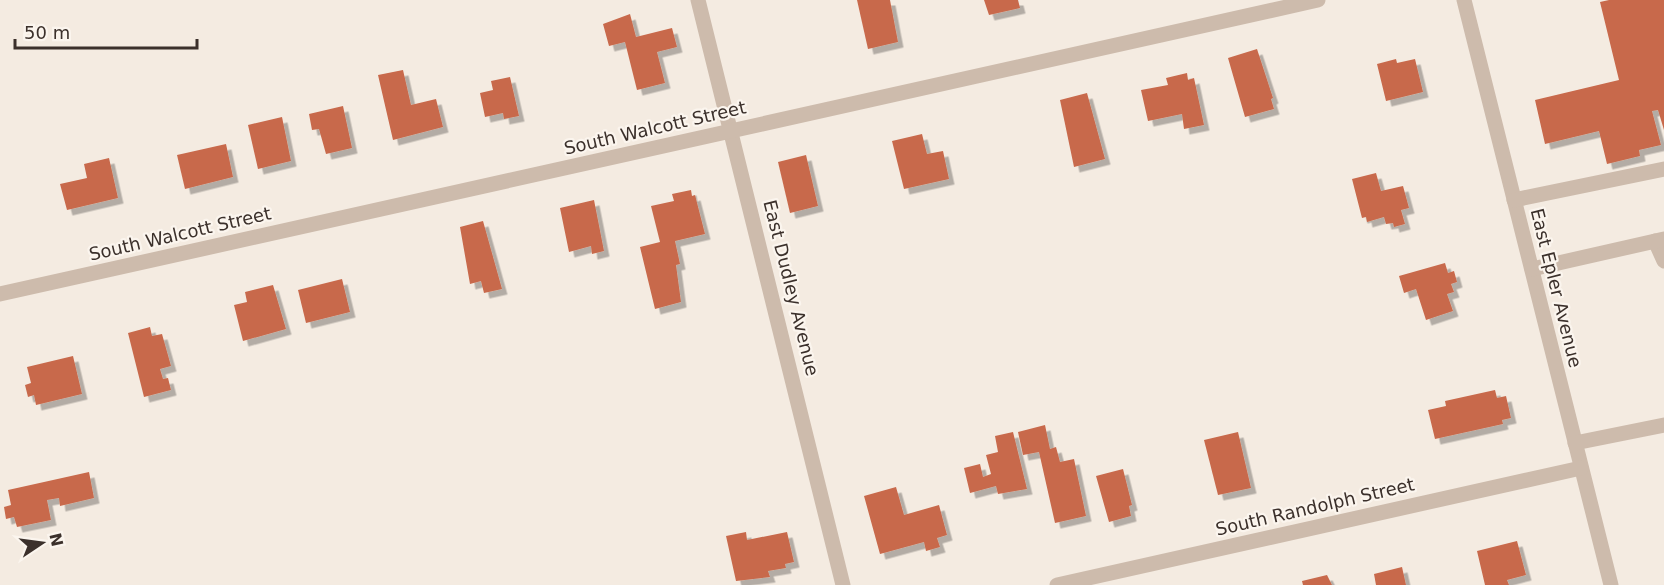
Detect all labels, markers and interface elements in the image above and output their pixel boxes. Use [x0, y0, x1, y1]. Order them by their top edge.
scale bar [15, 12, 196, 50]
text: 50 m [24, 22, 70, 43]
street label: South Walcott Street [562, 96, 748, 159]
street label: East Dudley Avenue [759, 198, 824, 378]
street label: South Walcott Street [87, 202, 273, 265]
street label: East Epler Avenue [1527, 206, 1586, 370]
street label: South Randolph Street [1213, 473, 1416, 540]
north arrow [12, 513, 72, 573]
text: N [45, 531, 67, 548]

